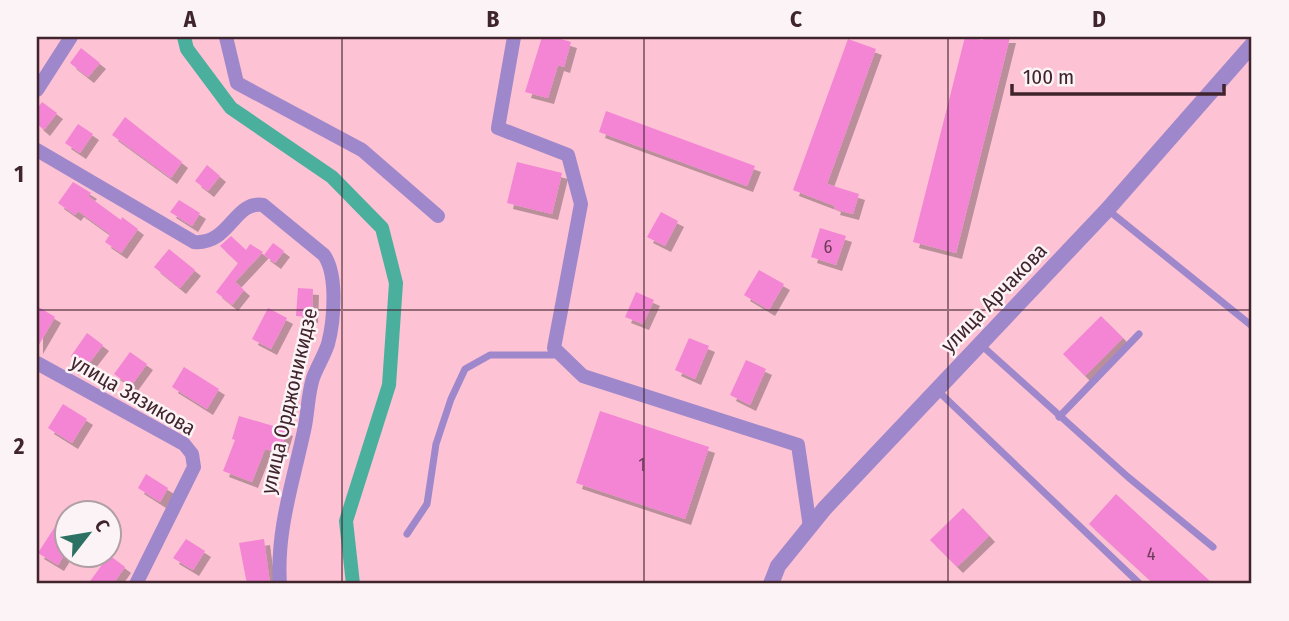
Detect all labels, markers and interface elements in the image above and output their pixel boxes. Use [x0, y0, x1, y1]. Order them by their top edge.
text: A [183, 5, 197, 33]
text: B [487, 5, 500, 33]
text: C [790, 5, 802, 33]
text: D [1092, 5, 1106, 33]
scale bar [1012, 52, 1224, 96]
text: 100 m [1023, 64, 1074, 90]
text: 1 [14, 160, 24, 188]
house number: 6 [824, 236, 833, 258]
street label: улица Арчакова [935, 238, 1053, 358]
street label: улица Орджоникидзе [255, 305, 323, 497]
street label: улица Зязикова [66, 349, 200, 441]
text: 2 [13, 432, 25, 460]
house number: 1 [638, 454, 646, 476]
north arrow [52, 498, 122, 568]
text: С [90, 515, 115, 536]
house number: 4 [1147, 543, 1156, 565]

